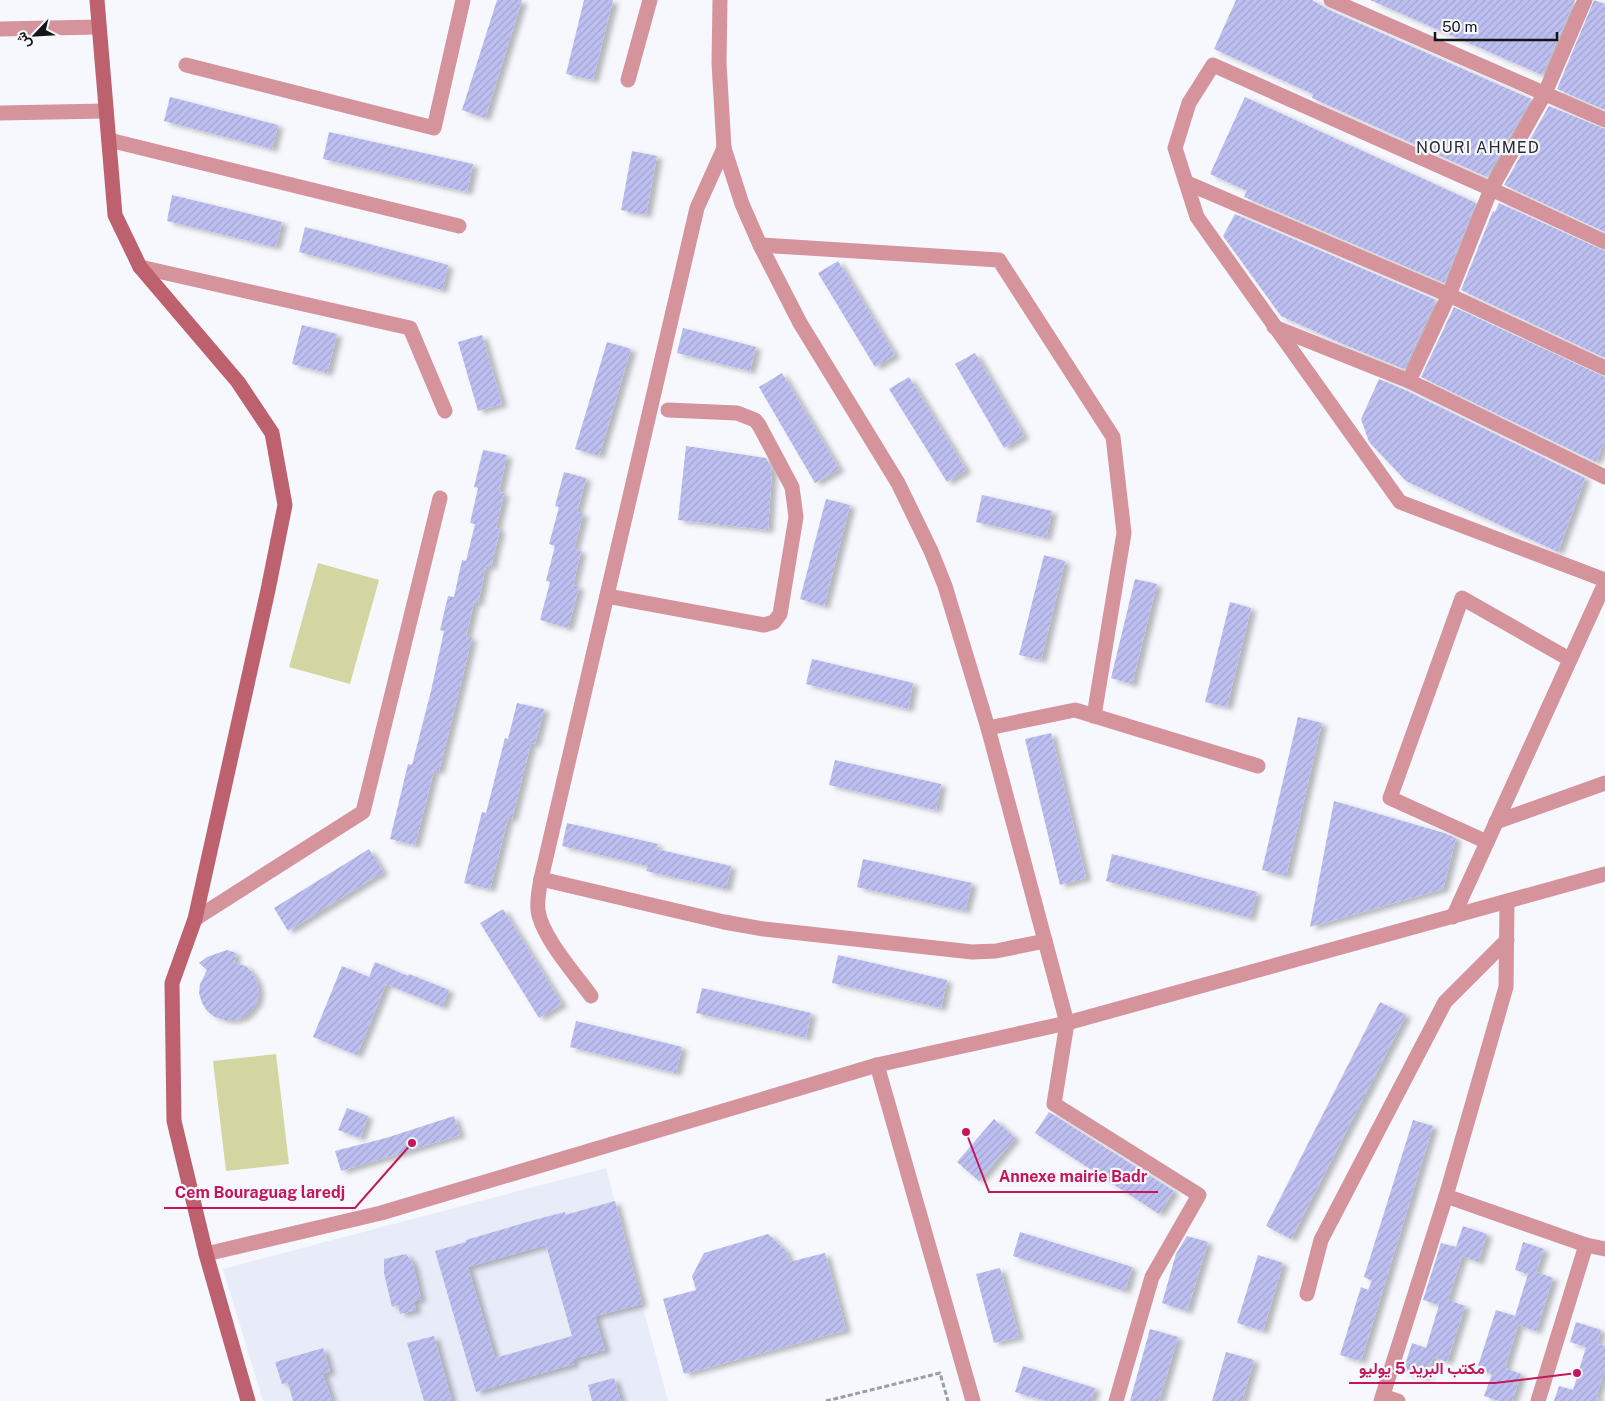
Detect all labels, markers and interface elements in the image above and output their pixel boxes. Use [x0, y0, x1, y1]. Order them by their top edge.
north arrow [10, 10, 60, 60]
scale bar [1435, 10, 1558, 42]
text: 50 m [1442, 18, 1477, 35]
text: ش [12, 29, 35, 52]
district label: NOURI AHMED [1416, 138, 1540, 157]
callout: Annexe mairie Badr [989, 1161, 1158, 1192]
text: Annexe mairie Badr [999, 1167, 1148, 1186]
callout: Cem Bouraguag laredj [164, 1177, 355, 1208]
text: Cem Bouraguag laredj [175, 1183, 345, 1202]
callout: مكتب البريد 5 يوليو [1349, 1352, 1495, 1383]
text: مكتب البريد 5 يوليو [1359, 1359, 1485, 1379]

